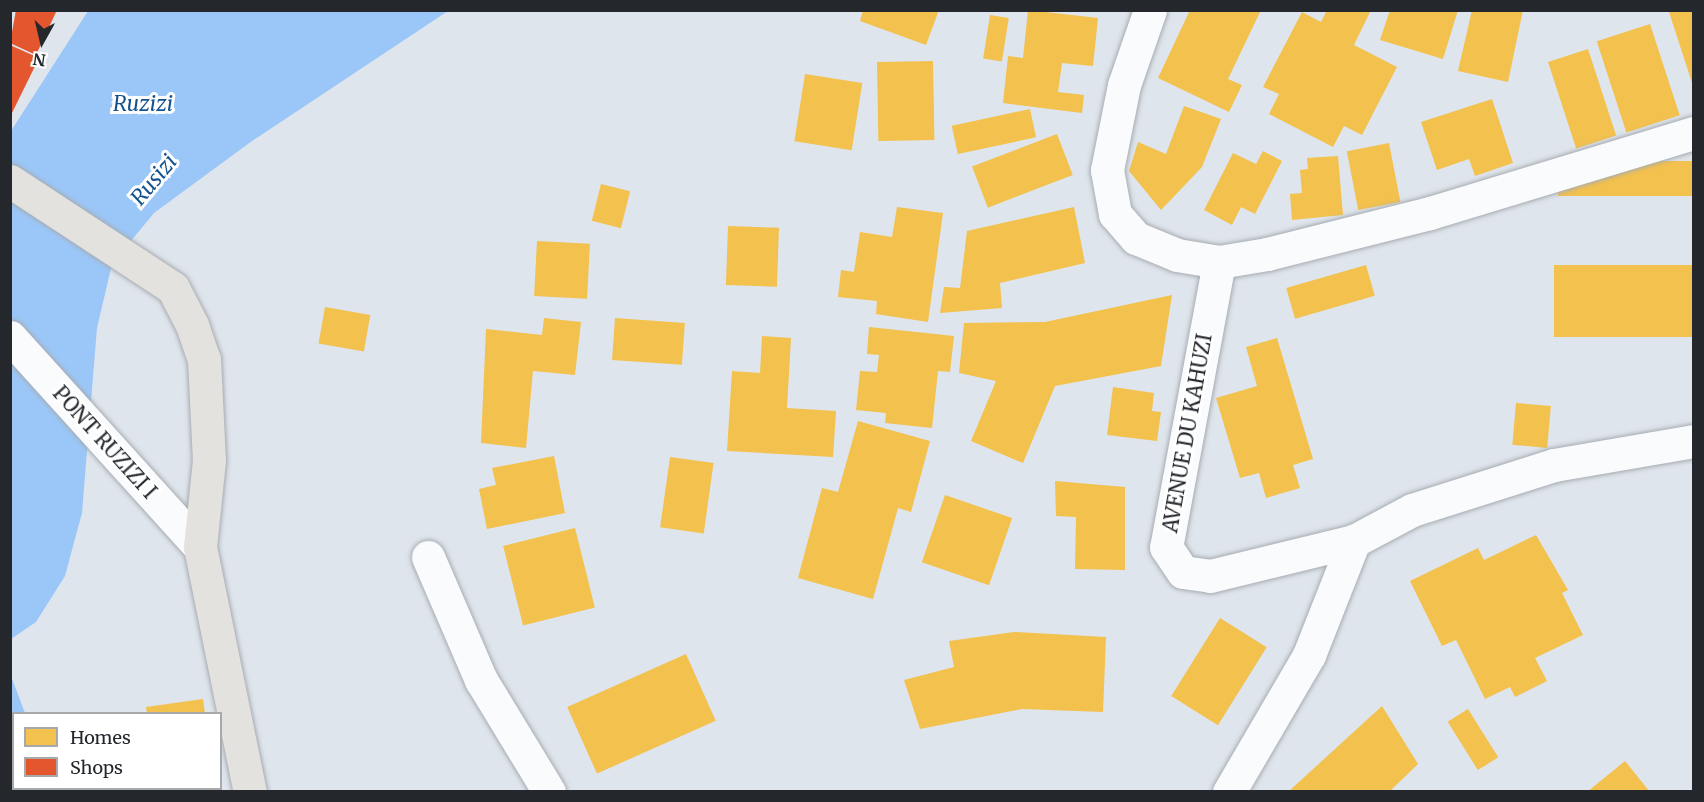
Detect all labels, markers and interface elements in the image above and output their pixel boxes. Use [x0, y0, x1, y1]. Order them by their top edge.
north arrow [12, 12, 72, 72]
text: N [32, 49, 47, 71]
water label: Ruzizi [113, 91, 173, 117]
water label: Rusizi [126, 150, 182, 210]
street label: AVENUE DU KAHUZI [1158, 332, 1216, 534]
street label: PONT RUZIZI I [48, 381, 162, 503]
legend [12, 712, 222, 790]
text: Homes [70, 726, 131, 749]
text: Shops [70, 756, 123, 779]

